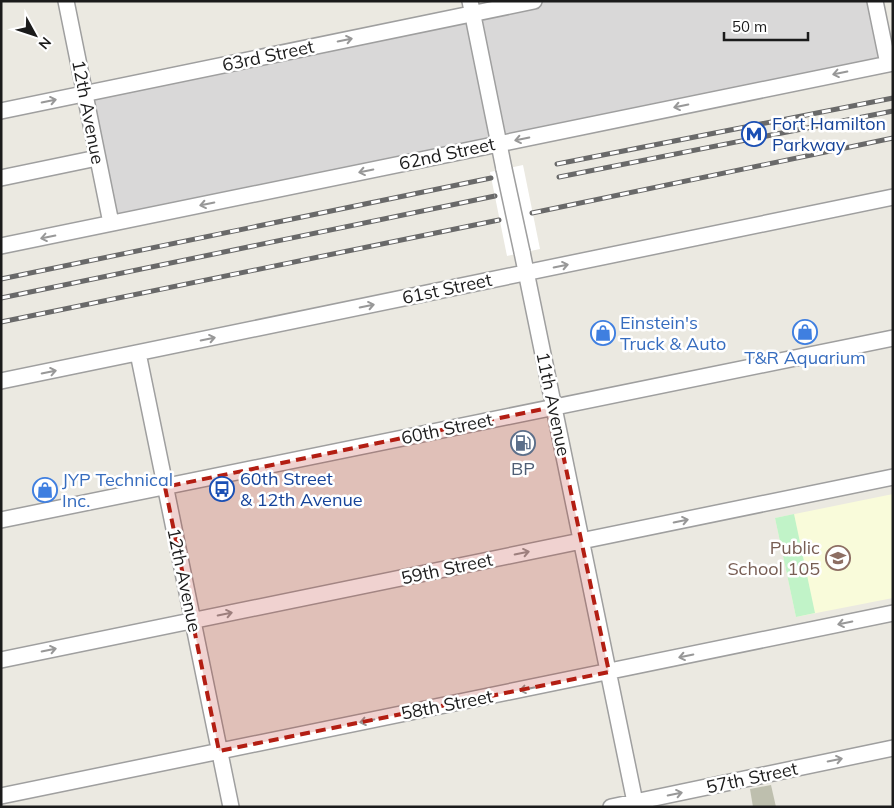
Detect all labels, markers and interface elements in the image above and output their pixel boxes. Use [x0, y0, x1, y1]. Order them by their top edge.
north arrow [10, 10, 60, 60]
scale bar [724, 10, 808, 42]
text: 50 m [732, 17, 767, 36]
text: N [35, 34, 55, 53]
street label: 63rd Street [220, 35, 316, 76]
one-way arrow [337, 35, 353, 44]
street label: 12th Avenue [67, 58, 110, 166]
one-way arrow [832, 69, 848, 79]
one-way arrow [41, 96, 57, 105]
one-way arrow [673, 102, 689, 111]
place label: Fort Hamilton Parkway [772, 112, 886, 156]
metro station icon: Fort Hamilton Parkway [741, 121, 767, 147]
street label: 62nd Street [397, 132, 497, 175]
one-way arrow [514, 135, 530, 144]
one-way arrow [358, 167, 374, 176]
one-way arrow [199, 199, 215, 209]
one-way arrow [40, 232, 56, 242]
one-way arrow [552, 261, 568, 270]
street label: 61st Street [400, 268, 494, 309]
one-way arrow [359, 301, 375, 310]
place label: Einstein's Truck & Auto [620, 311, 726, 355]
shop icon: T&R Aquarium [792, 319, 818, 345]
shop icon: Einstein's Truck & Auto [590, 320, 616, 346]
one-way arrow [200, 334, 216, 343]
place label: T&R Aquarium [744, 346, 866, 369]
street label: 11th Avenue [531, 350, 576, 458]
one-way arrow [41, 366, 57, 376]
street label: 60th Street [399, 408, 495, 449]
fuel station icon: BP [510, 430, 536, 456]
place label: BP [511, 457, 535, 480]
place label: 60th Street & 12th Avenue [240, 467, 363, 511]
place label: JYP Technical Inc. [62, 468, 173, 512]
bus stop icon: 60th Street & 12th Avenue [209, 476, 235, 502]
shop icon: JYP Technical Inc. [32, 477, 58, 503]
one-way arrow [672, 515, 688, 525]
street label: 12th Avenue [162, 526, 207, 634]
place label: Public School 105 [727, 536, 820, 580]
school or university icon: Public School 105 [825, 545, 851, 571]
street label: 59th Street [399, 548, 495, 589]
one-way arrow [513, 548, 529, 558]
one-way arrow [217, 609, 233, 619]
one-way arrow [837, 619, 853, 628]
one-way arrow [41, 645, 57, 655]
one-way arrow [678, 652, 694, 661]
street label: 58th Street [399, 684, 495, 725]
one-way arrow [519, 684, 535, 694]
one-way arrow [360, 717, 376, 726]
one-way arrow [826, 755, 842, 765]
street label: 57th Street [704, 757, 800, 798]
one-way arrow [667, 788, 683, 798]

